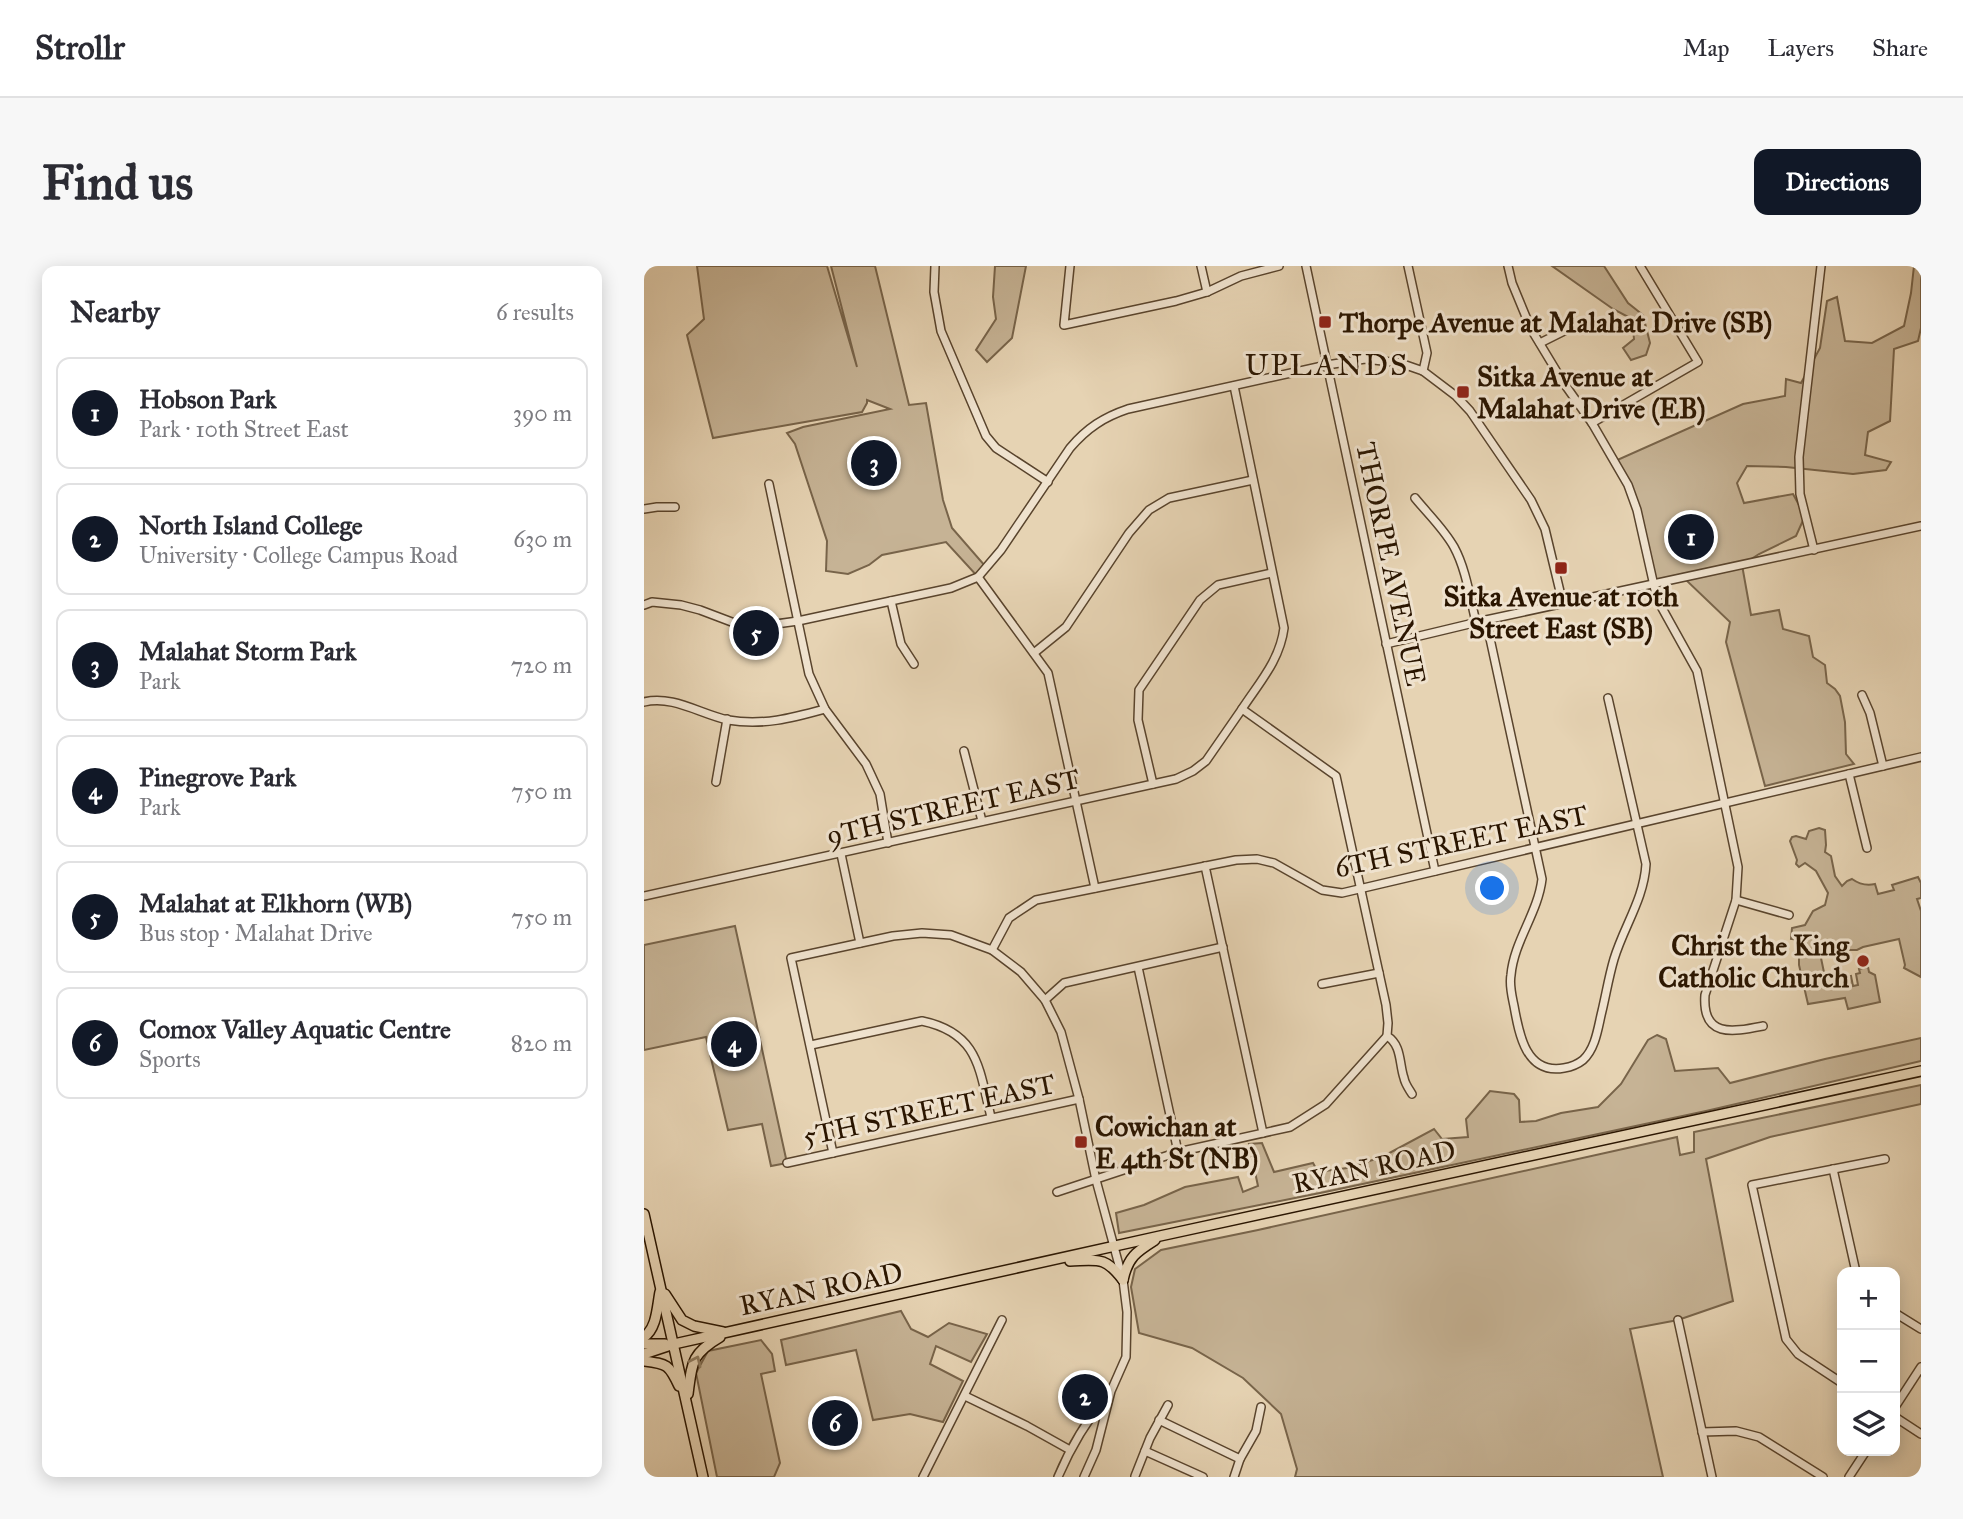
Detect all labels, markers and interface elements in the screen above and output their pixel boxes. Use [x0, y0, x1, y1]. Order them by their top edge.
text: Strollr [35, 28, 125, 68]
text: Map [1683, 33, 1730, 63]
text: Layers [1768, 33, 1834, 63]
text: Share [1872, 33, 1928, 63]
button: Directions [1754, 149, 1921, 215]
text: Find us [42, 153, 193, 212]
text: Nearby [70, 294, 160, 330]
text: 6 results [496, 298, 574, 326]
place label: Thorpe Avenue at Malahat Drive (SB) [1339, 305, 1772, 340]
marker: Thorpe Avenue at Malahat Drive (SB) [1317, 314, 1333, 330]
district label: UPLANDS [1245, 347, 1409, 383]
place label: Sitka Avenue at Malahat Drive (EB) [1477, 359, 1706, 426]
text: Hobson Park [139, 383, 277, 415]
marker: Sitka Avenue at Malahat Drive (EB) [1455, 384, 1471, 400]
text: 1 [90, 399, 100, 427]
text: 390 m [513, 399, 572, 427]
text: Park · 10th Street East [139, 415, 349, 443]
pin: 3 [851, 437, 897, 489]
street label: THORPE AVENUE [1348, 439, 1434, 689]
text: North Island College [139, 509, 363, 541]
pin: 1 [1668, 511, 1714, 563]
text: 2 [89, 525, 101, 553]
text: 630 m [513, 525, 572, 553]
text: University · College Campus Road [139, 541, 458, 569]
marker: Sitka Avenue at 10th Street East (SB) [1553, 560, 1569, 576]
place label: Sitka Avenue at 10th Street East (SB) [1443, 579, 1679, 646]
pin: 5 [733, 607, 779, 659]
text: Malahat Storm Park [139, 635, 357, 667]
text: 3 [90, 651, 100, 679]
text: 720 m [511, 651, 572, 679]
text: Park [139, 667, 181, 695]
text: Pinegrove Park [139, 761, 296, 793]
street label: 9TH STREET EAST [823, 761, 1083, 853]
text: 4 [89, 777, 101, 805]
text: 750 m [511, 777, 572, 805]
text: Park [139, 793, 181, 821]
street label: 6TH STREET EAST [1331, 797, 1591, 885]
your location [1475, 871, 1509, 905]
text: Malahat at Elkhorn (WB) [139, 887, 412, 919]
text: 5 [90, 903, 100, 931]
text: 750 m [511, 903, 572, 931]
text: Bus stop · Malahat Drive [139, 919, 373, 947]
place label: Christ the King Catholic Church [1658, 928, 1850, 995]
marker: Christ the King Catholic Church [1855, 953, 1871, 969]
text: Comox Valley Aquatic Centre [139, 1013, 451, 1045]
pin: 4 [711, 1018, 757, 1070]
text: 6 [89, 1029, 101, 1057]
text: 820 m [511, 1029, 572, 1057]
text: Sports [139, 1045, 201, 1073]
street label: 5TH STREET EAST [800, 1066, 1058, 1154]
place label: Cowichan at E 4th St (NB) [1095, 1109, 1258, 1176]
street label: RYAN ROAD [1289, 1133, 1459, 1201]
marker: Cowichan at E 4th St (NB) [1073, 1134, 1089, 1150]
street label: RYAN ROAD [736, 1255, 906, 1323]
map controls [1837, 1267, 1900, 1456]
button: + [1837, 1267, 1900, 1330]
button: − [1837, 1330, 1900, 1393]
one-way arrow [688, 1356, 701, 1369]
pin: 2 [1062, 1371, 1108, 1423]
button: layers [1837, 1393, 1900, 1456]
pin: 6 [812, 1397, 858, 1449]

